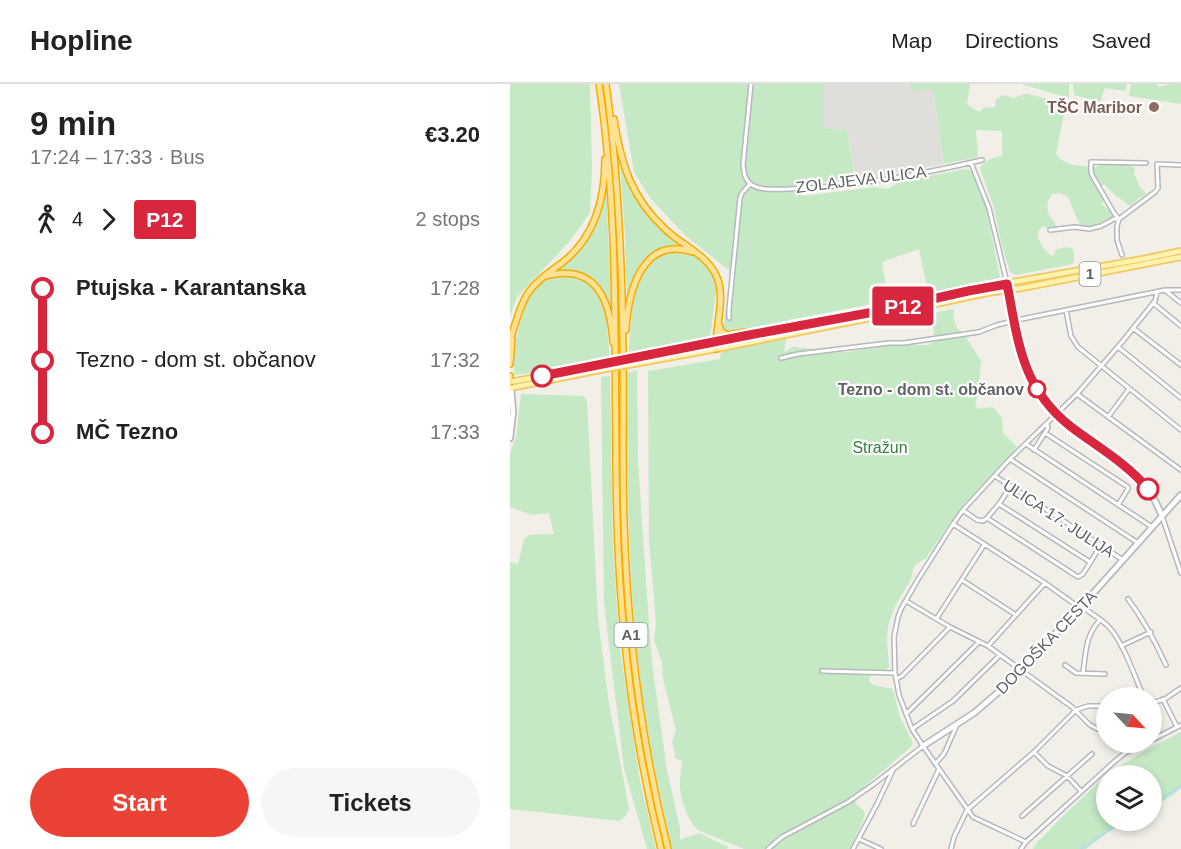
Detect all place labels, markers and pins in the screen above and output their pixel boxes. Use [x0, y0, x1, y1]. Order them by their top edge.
place label: TŠC Maribor [1047, 98, 1142, 116]
marker: TŠC Maribor [1147, 100, 1161, 114]
unlabelled marker [531, 365, 553, 387]
marker: Tezno - dom st. občanov [1028, 380, 1046, 398]
place label: Tezno - dom st. občanov [838, 381, 1024, 398]
unlabelled marker [1137, 478, 1159, 500]

